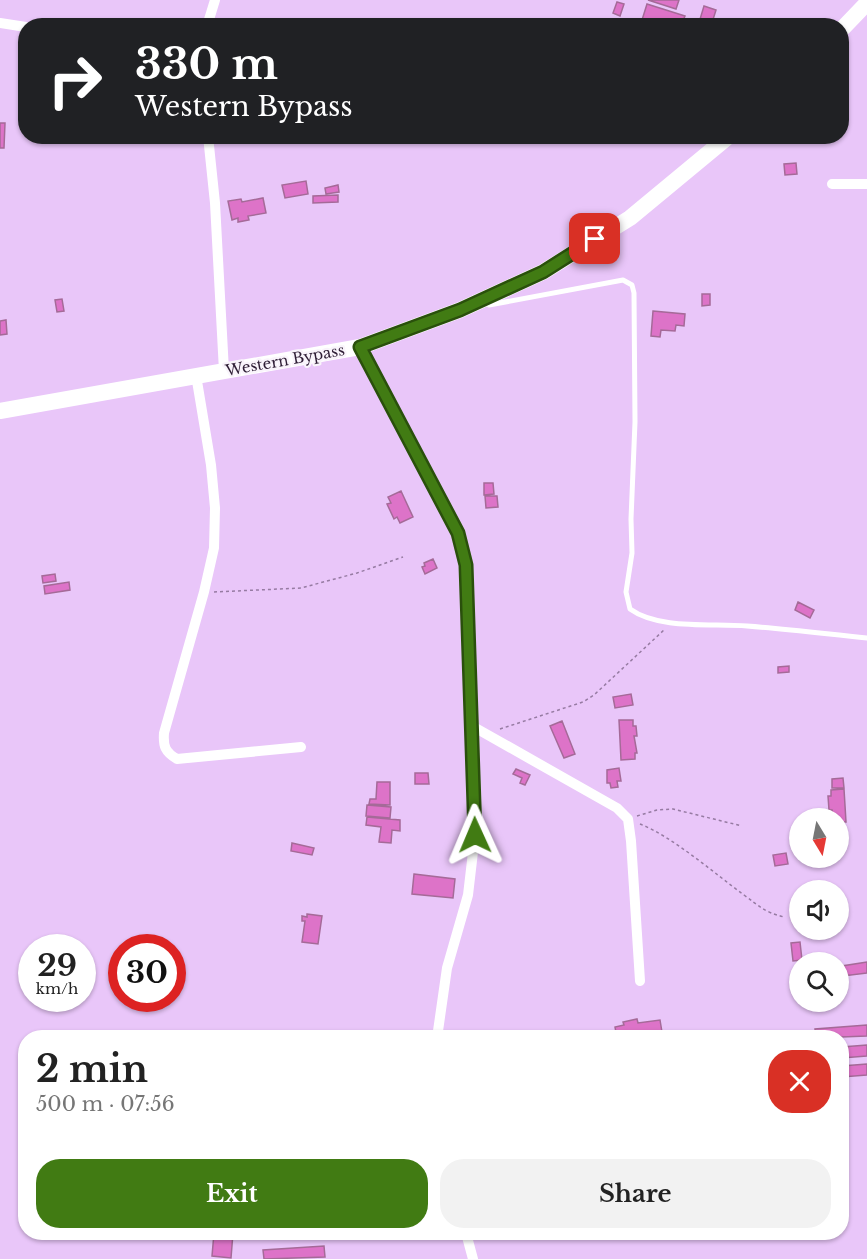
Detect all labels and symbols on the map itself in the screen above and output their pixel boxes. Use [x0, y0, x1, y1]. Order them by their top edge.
pin [569, 213, 620, 264]
street label: Western Bypass [223, 340, 346, 380]
position arrow [443, 803, 507, 867]
north arrow [789, 808, 849, 868]
speed limit sign: 30 [108, 934, 186, 1012]

